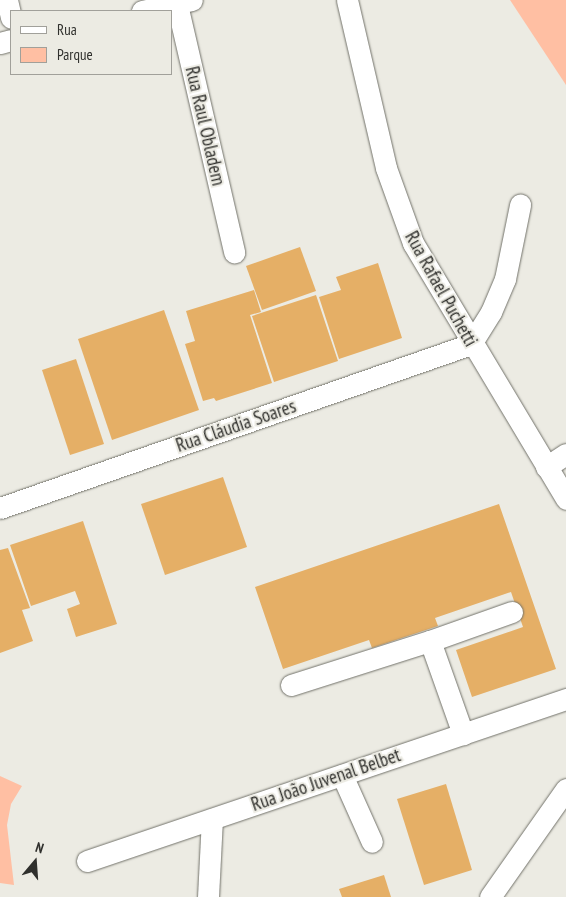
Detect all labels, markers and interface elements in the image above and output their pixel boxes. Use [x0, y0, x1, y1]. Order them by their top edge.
legend [10, 10, 172, 75]
text: Rua [57, 20, 77, 39]
text: Parque [57, 45, 93, 64]
street label: Rua Raul Obladem [180, 64, 230, 188]
street label: Rua Rafael Puchetti [400, 227, 482, 351]
street label: Rua Cláudia Soares [173, 395, 299, 457]
street label: Rua João Juvenal Belbet [248, 744, 404, 816]
north arrow [10, 837, 60, 887]
text: N [33, 838, 46, 857]

